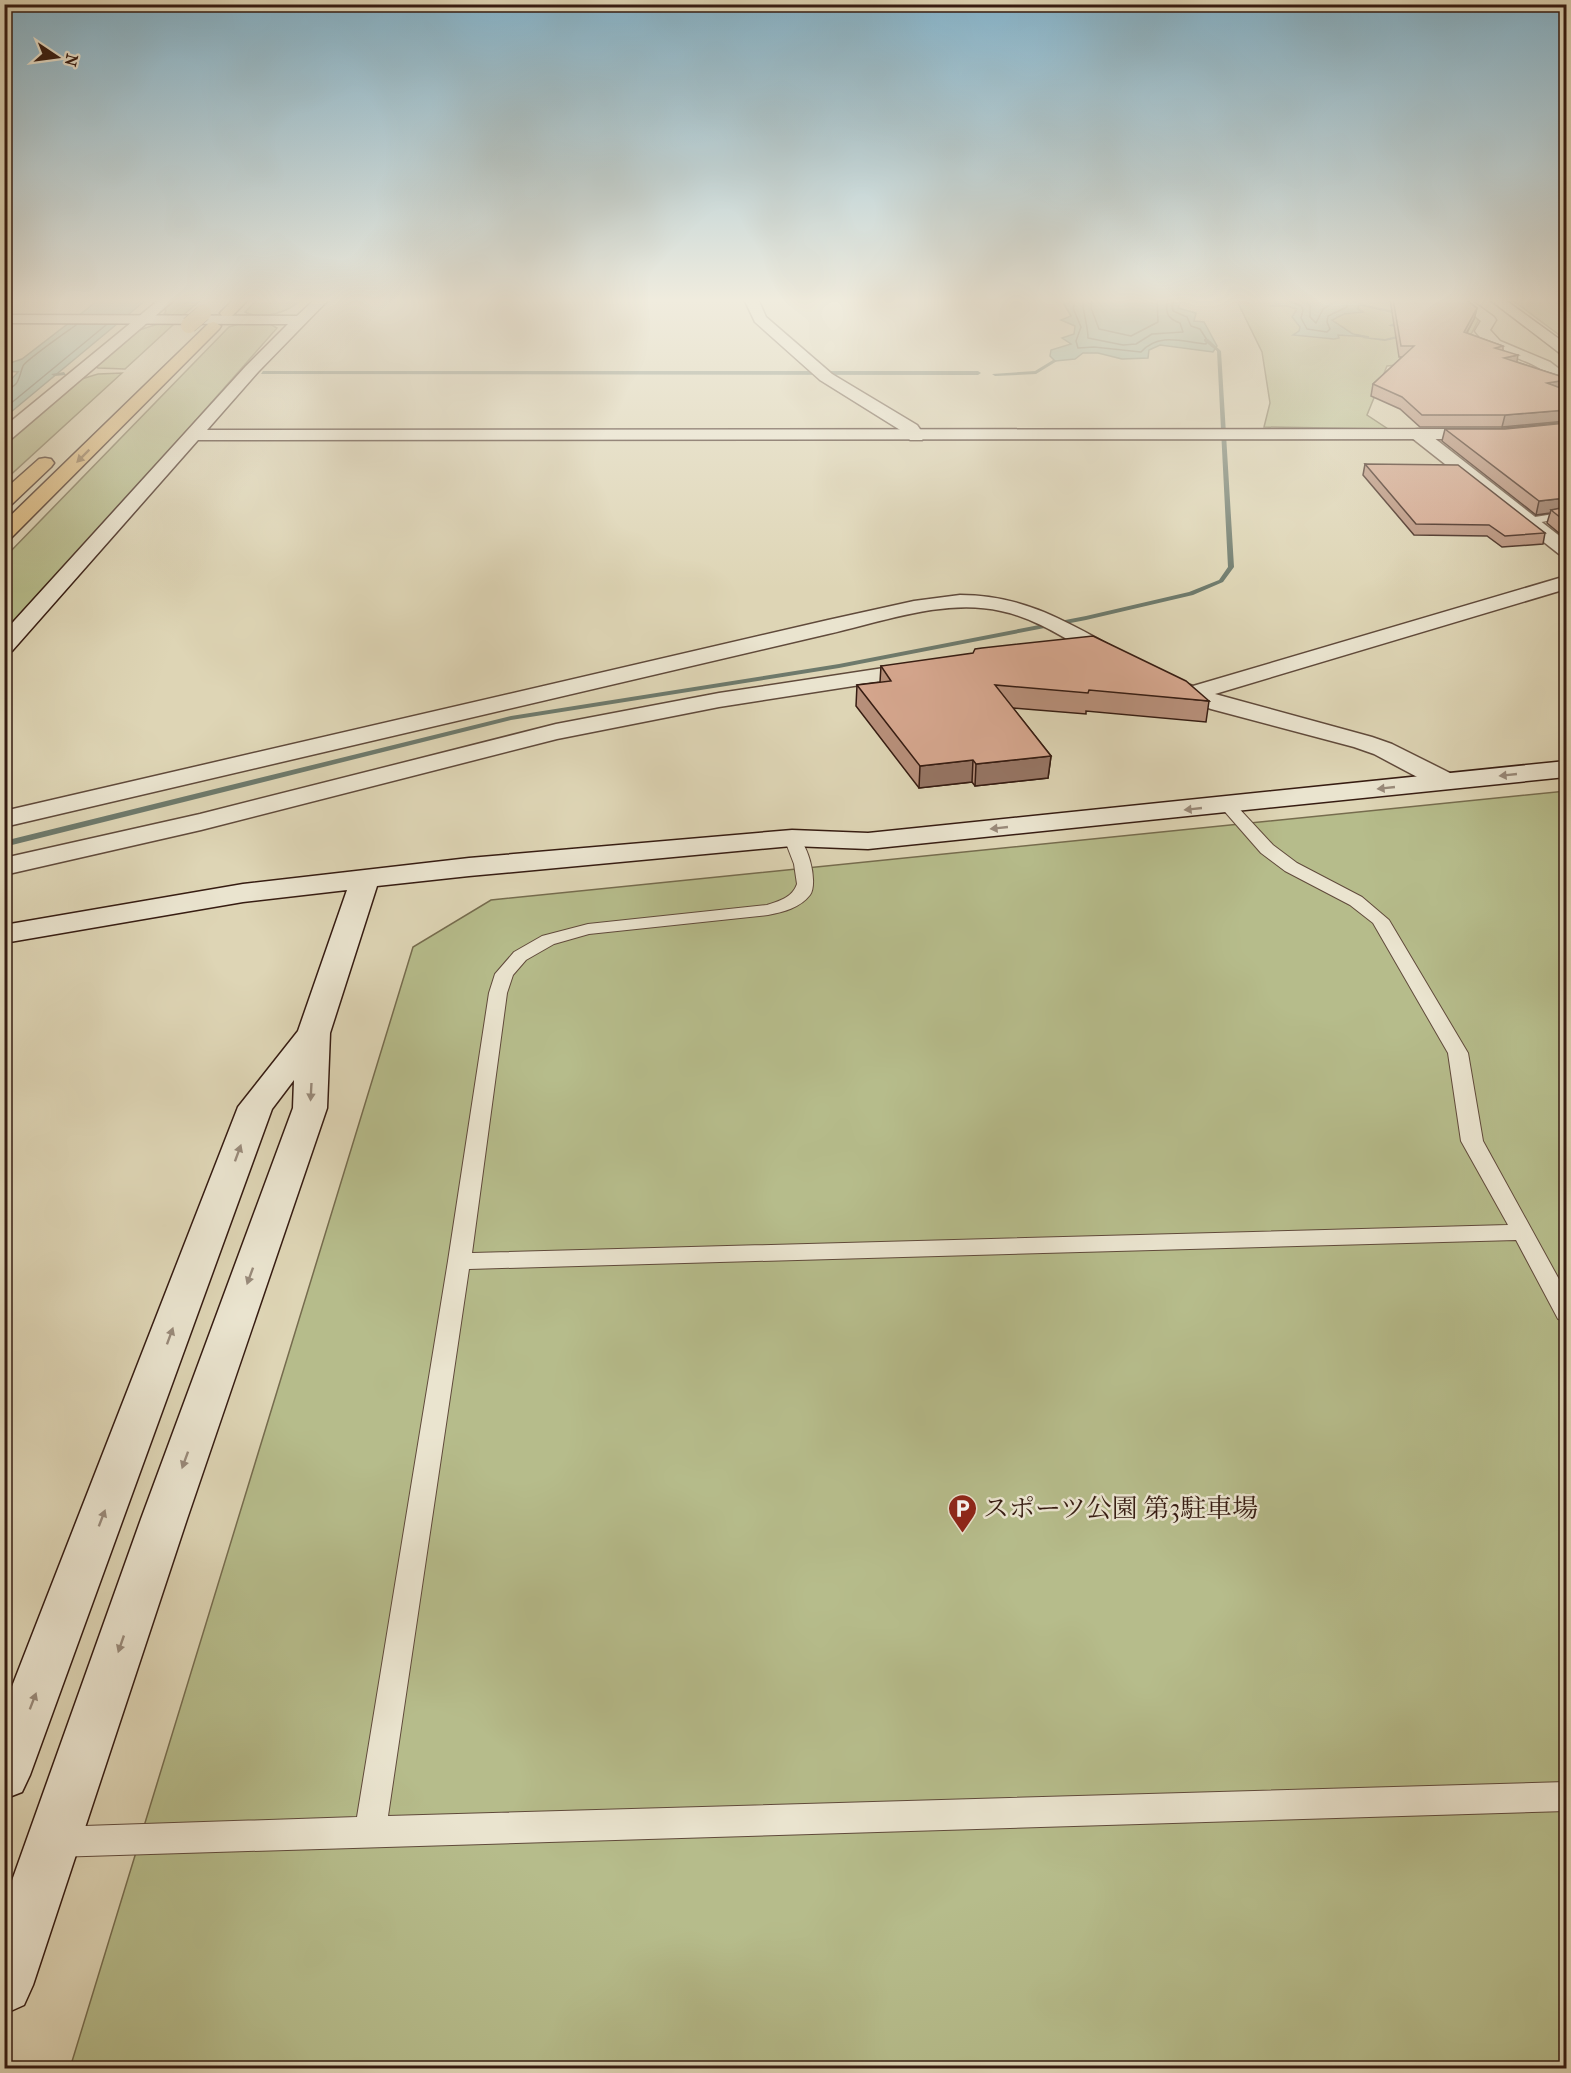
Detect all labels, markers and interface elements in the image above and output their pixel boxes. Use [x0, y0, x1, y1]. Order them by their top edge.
north arrow [27, 27, 87, 87]
text: N [60, 52, 82, 69]
one-way arrow [77, 448, 91, 462]
one-way arrow [1499, 770, 1518, 780]
one-way arrow [1377, 783, 1396, 792]
one-way arrow [1183, 804, 1202, 814]
one-way arrow [989, 823, 1008, 833]
one-way arrow [307, 1082, 316, 1101]
one-way arrow [234, 1144, 244, 1162]
one-way arrow [245, 1268, 255, 1286]
one-way arrow [166, 1327, 176, 1345]
one-way arrow [179, 1451, 189, 1469]
parking icon: スポーツ公園 第3駐車場 [946, 1492, 978, 1534]
place label: スポーツ公園 第3駐車場 [983, 1493, 1258, 1524]
one-way arrow [97, 1509, 107, 1527]
one-way arrow [116, 1635, 126, 1653]
one-way arrow [29, 1692, 38, 1710]

